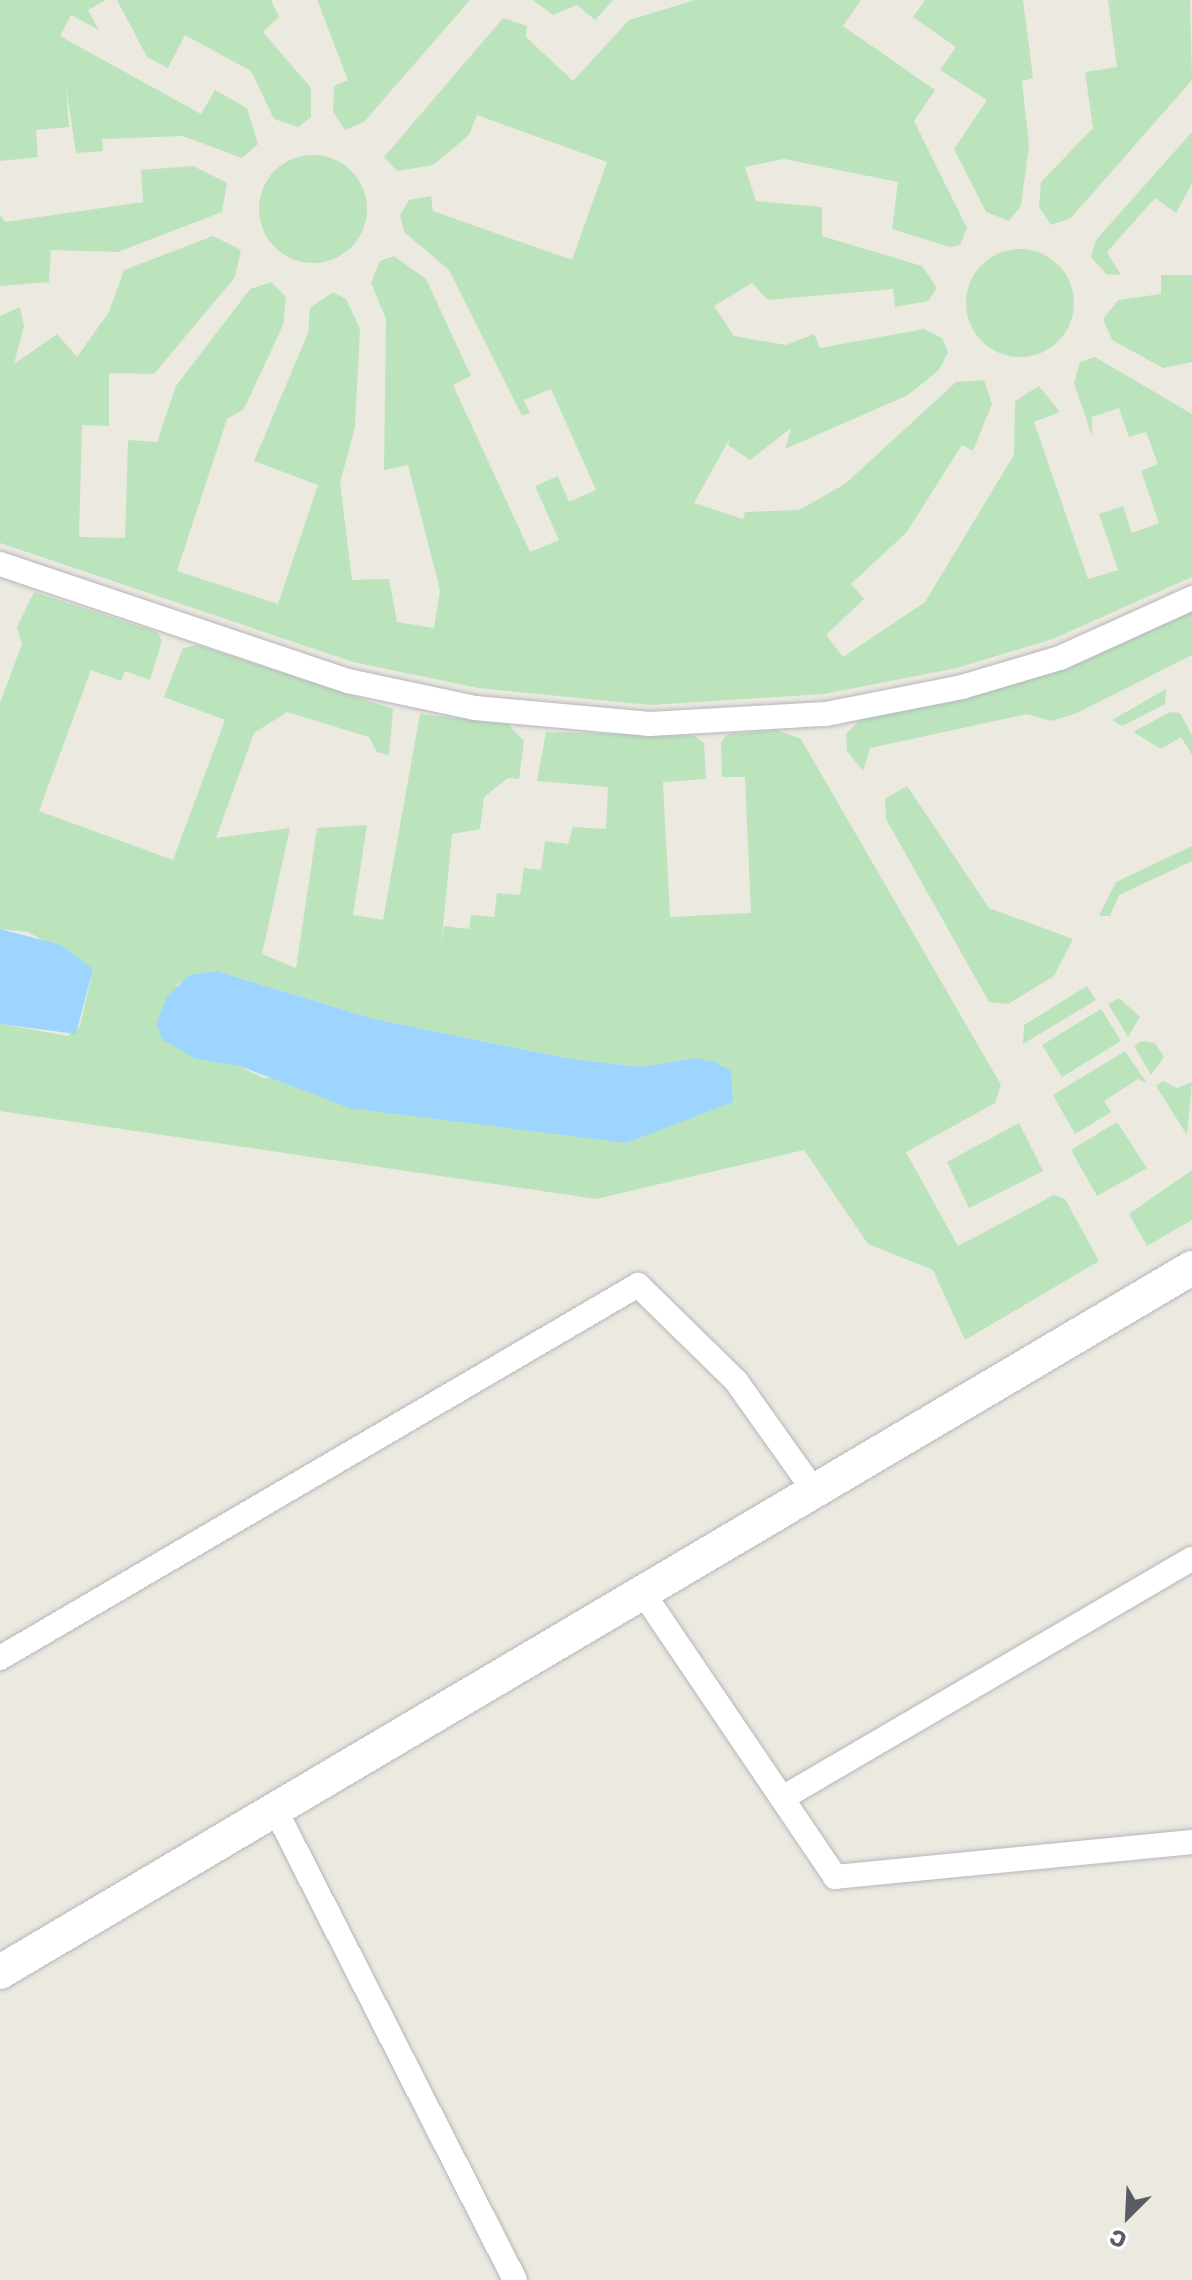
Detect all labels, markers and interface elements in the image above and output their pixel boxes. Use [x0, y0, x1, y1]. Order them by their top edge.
north arrow [1088, 2176, 1168, 2256]
text: С [1105, 2223, 1131, 2254]

